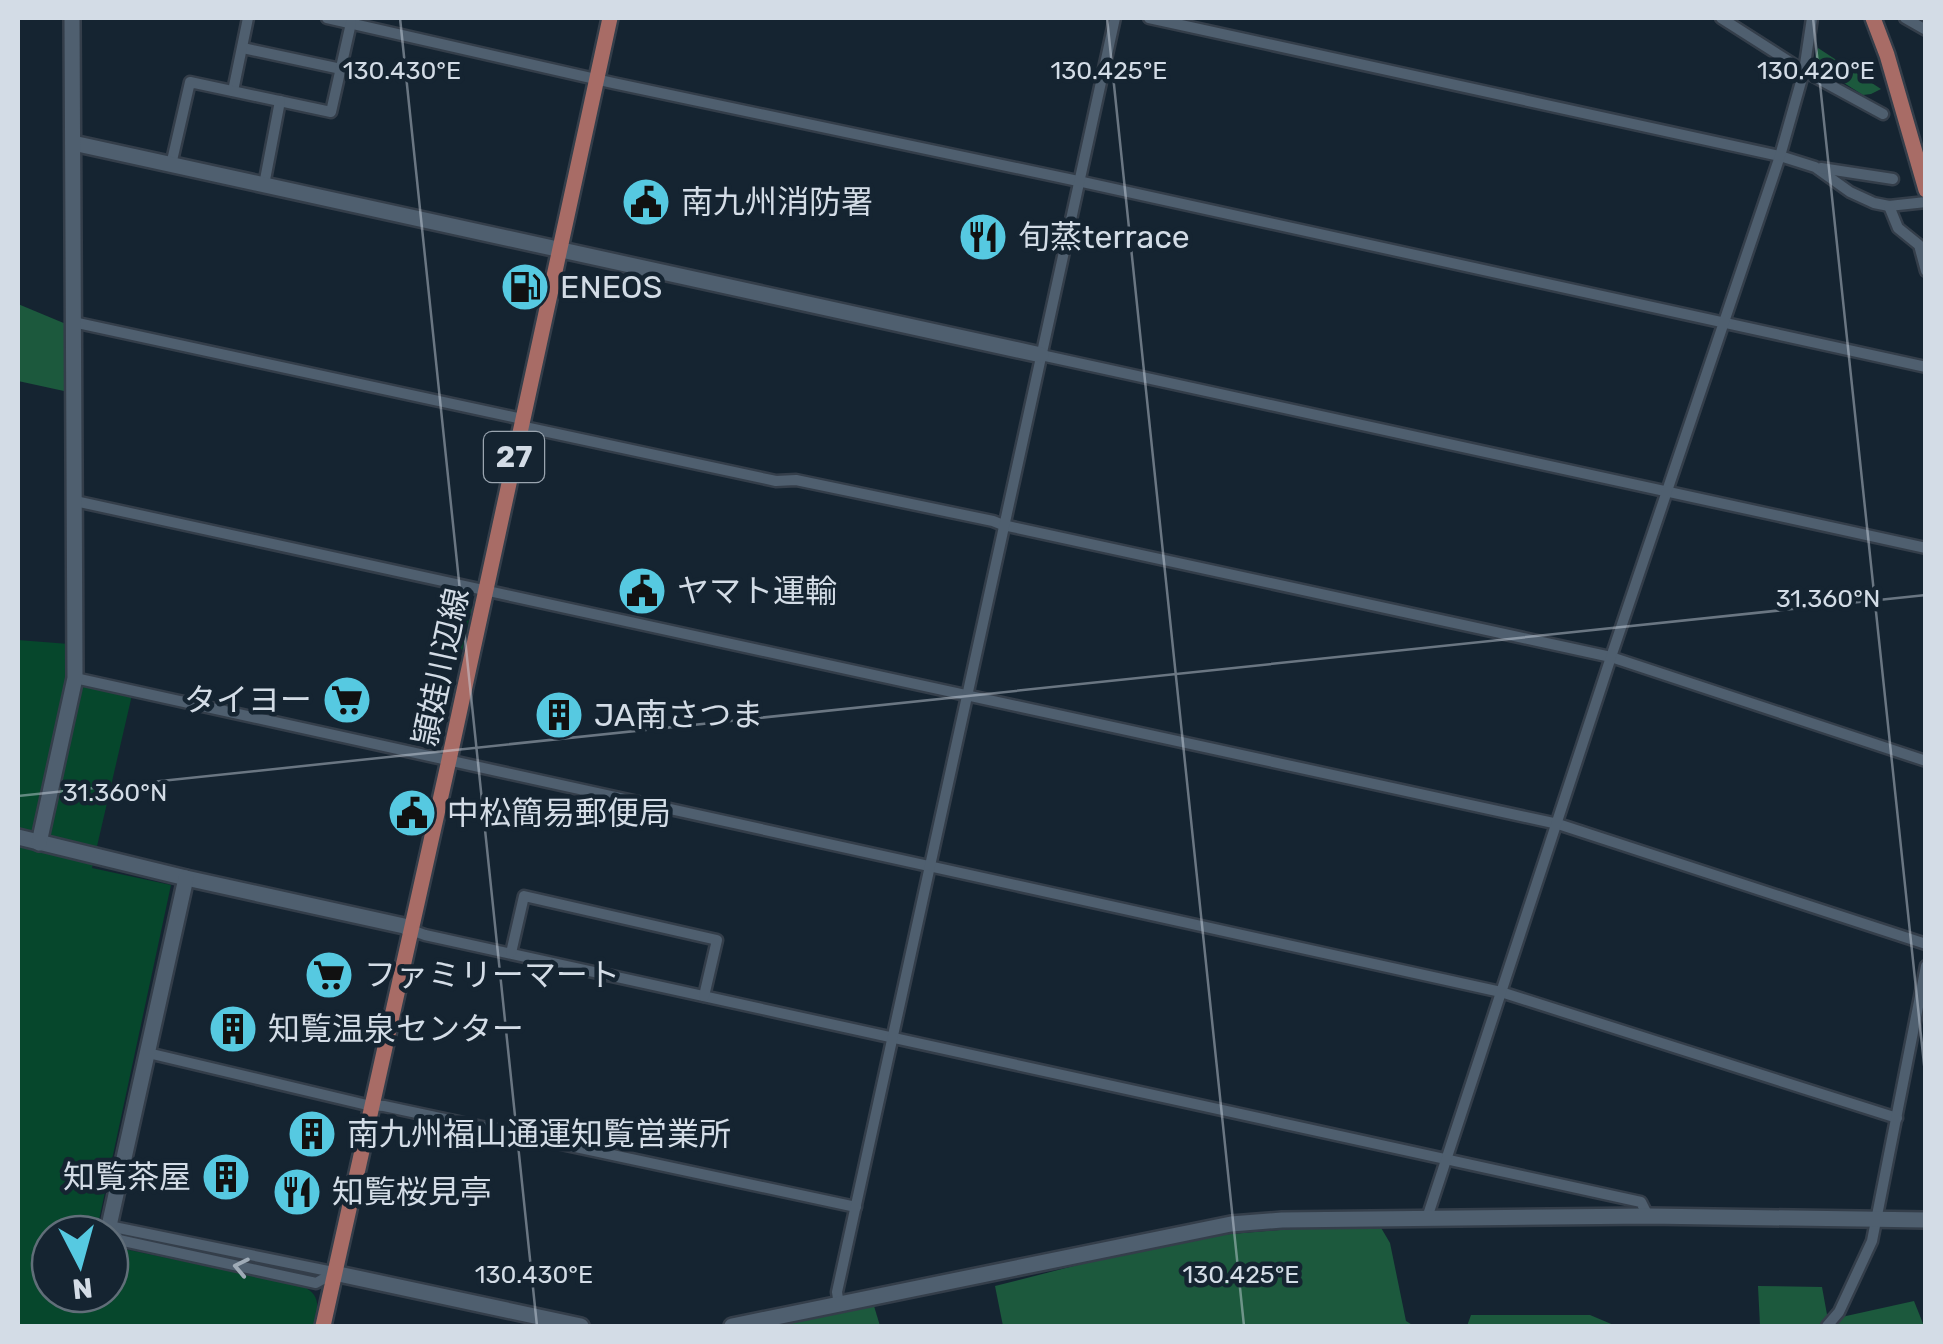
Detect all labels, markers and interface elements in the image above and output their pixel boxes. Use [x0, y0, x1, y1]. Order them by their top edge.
text: 130.430°E [343, 56, 461, 85]
text: 130.425°E [1050, 56, 1168, 85]
text: 130.420°E [1757, 56, 1875, 85]
public building icon: 南九州消防署 [620, 176, 672, 228]
place label: 南九州消防署 [681, 183, 873, 221]
restaurant icon: 旬蒸terrace [957, 211, 1009, 263]
place label: 旬蒸terrace [1018, 218, 1190, 256]
fuel station icon: ENEOS [499, 261, 551, 313]
place label: ENEOS [560, 268, 662, 306]
road number: 27 [484, 432, 544, 482]
public building icon: ヤマト運輸 [616, 565, 668, 617]
place label: ヤマト運輸 [677, 572, 837, 610]
text: 31.360°N [1776, 584, 1880, 613]
street label: 頴娃川辺線 [406, 585, 476, 749]
supermarket icon: タイヨー [321, 674, 373, 726]
place label: タイヨー [184, 681, 312, 719]
building icon: JA南さつま [533, 689, 585, 741]
place label: JA南さつま [594, 696, 763, 734]
text: 31.360°N [63, 778, 167, 807]
public building icon: 中松簡易郵便局 [386, 787, 438, 839]
place label: 中松簡易郵便局 [447, 794, 671, 832]
supermarket icon: ファミリーマート [303, 949, 355, 1001]
place label: ファミリーマート [364, 956, 620, 994]
building icon: 知覧温泉センター [207, 1003, 259, 1055]
place label: 知覧温泉センター [268, 1010, 524, 1048]
building icon: 南九州福山通運知覧営業所 [286, 1108, 338, 1160]
place label: 南九州福山通運知覧営業所 [347, 1115, 731, 1153]
building icon: 知覧茶屋 [200, 1151, 252, 1203]
place label: 知覧茶屋 [63, 1158, 191, 1196]
restaurant icon: 知覧桜見亭 [271, 1166, 323, 1218]
place label: 知覧桜見亭 [332, 1173, 492, 1211]
north arrow [30, 1214, 130, 1314]
one-way arrow [233, 1257, 250, 1278]
text: 130.430°E [475, 1260, 593, 1289]
text: 130.425°E [1182, 1260, 1300, 1289]
text: N [71, 1271, 94, 1306]

